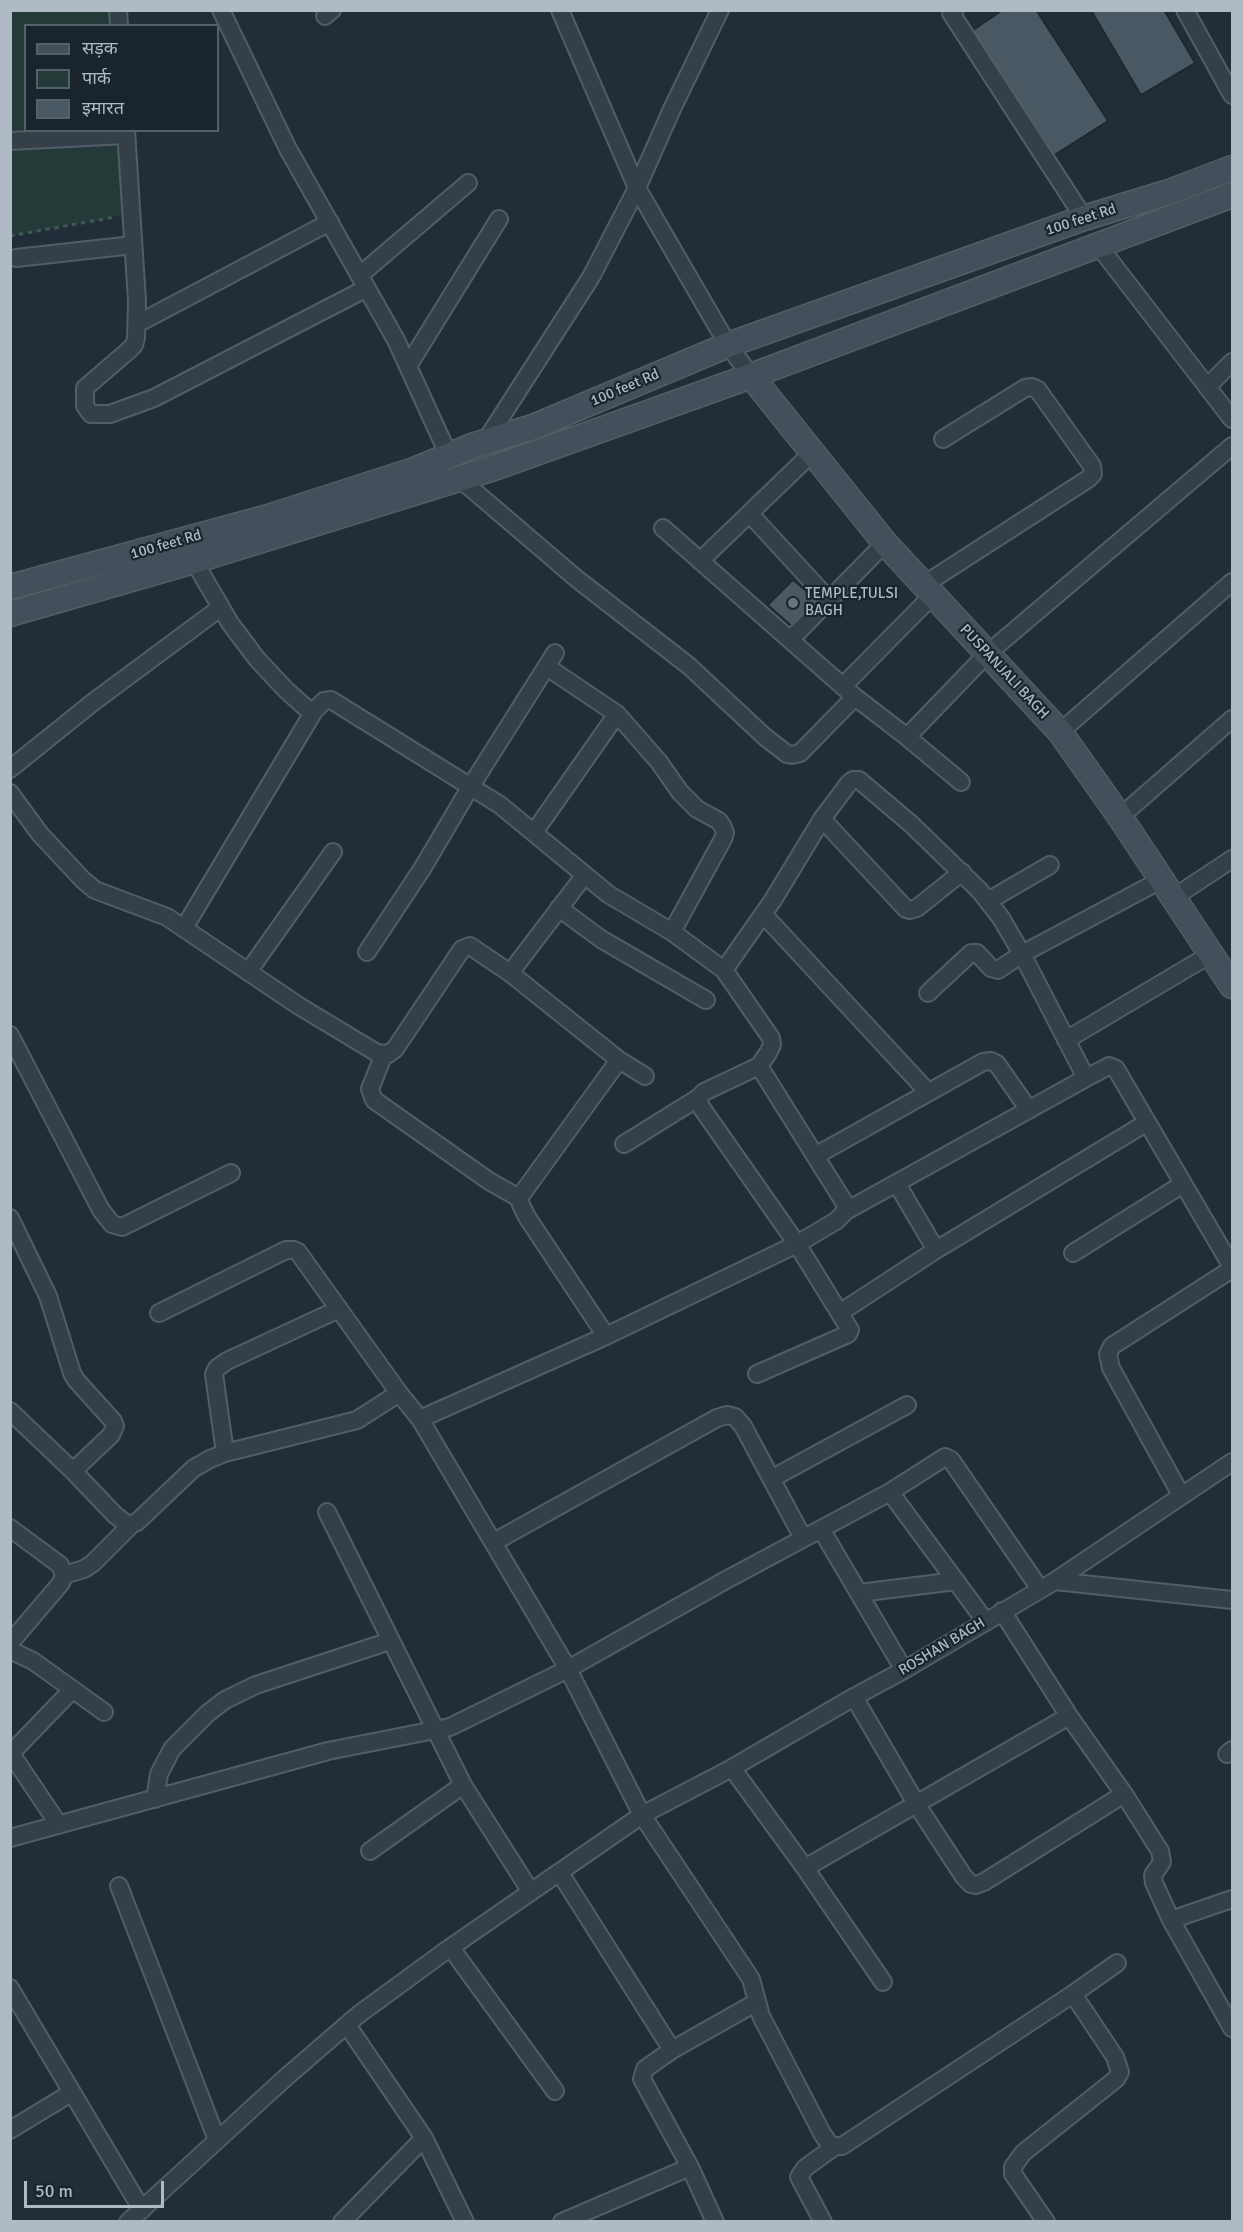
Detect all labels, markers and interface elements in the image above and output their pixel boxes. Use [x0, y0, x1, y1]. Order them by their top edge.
legend [24, 24, 219, 132]
text: सड़क [82, 37, 118, 59]
text: पार्क [82, 67, 111, 89]
text: इमारत [82, 97, 124, 119]
street label: 100 feet Rd [1044, 200, 1118, 240]
street label: 100 feet Rd [588, 365, 662, 411]
street label: 100 feet Rd [129, 526, 203, 564]
place label: TEMPLE,TULSI BAGH [805, 585, 898, 620]
marker: TEMPLE,TULSI BAGH [786, 596, 800, 610]
street label: PUSPANJALI BAGH [956, 621, 1052, 723]
street label: ROSHAN BAGH [896, 1614, 988, 1680]
scale bar [27, 2169, 166, 2207]
text: 50 m [35, 2180, 73, 2202]

